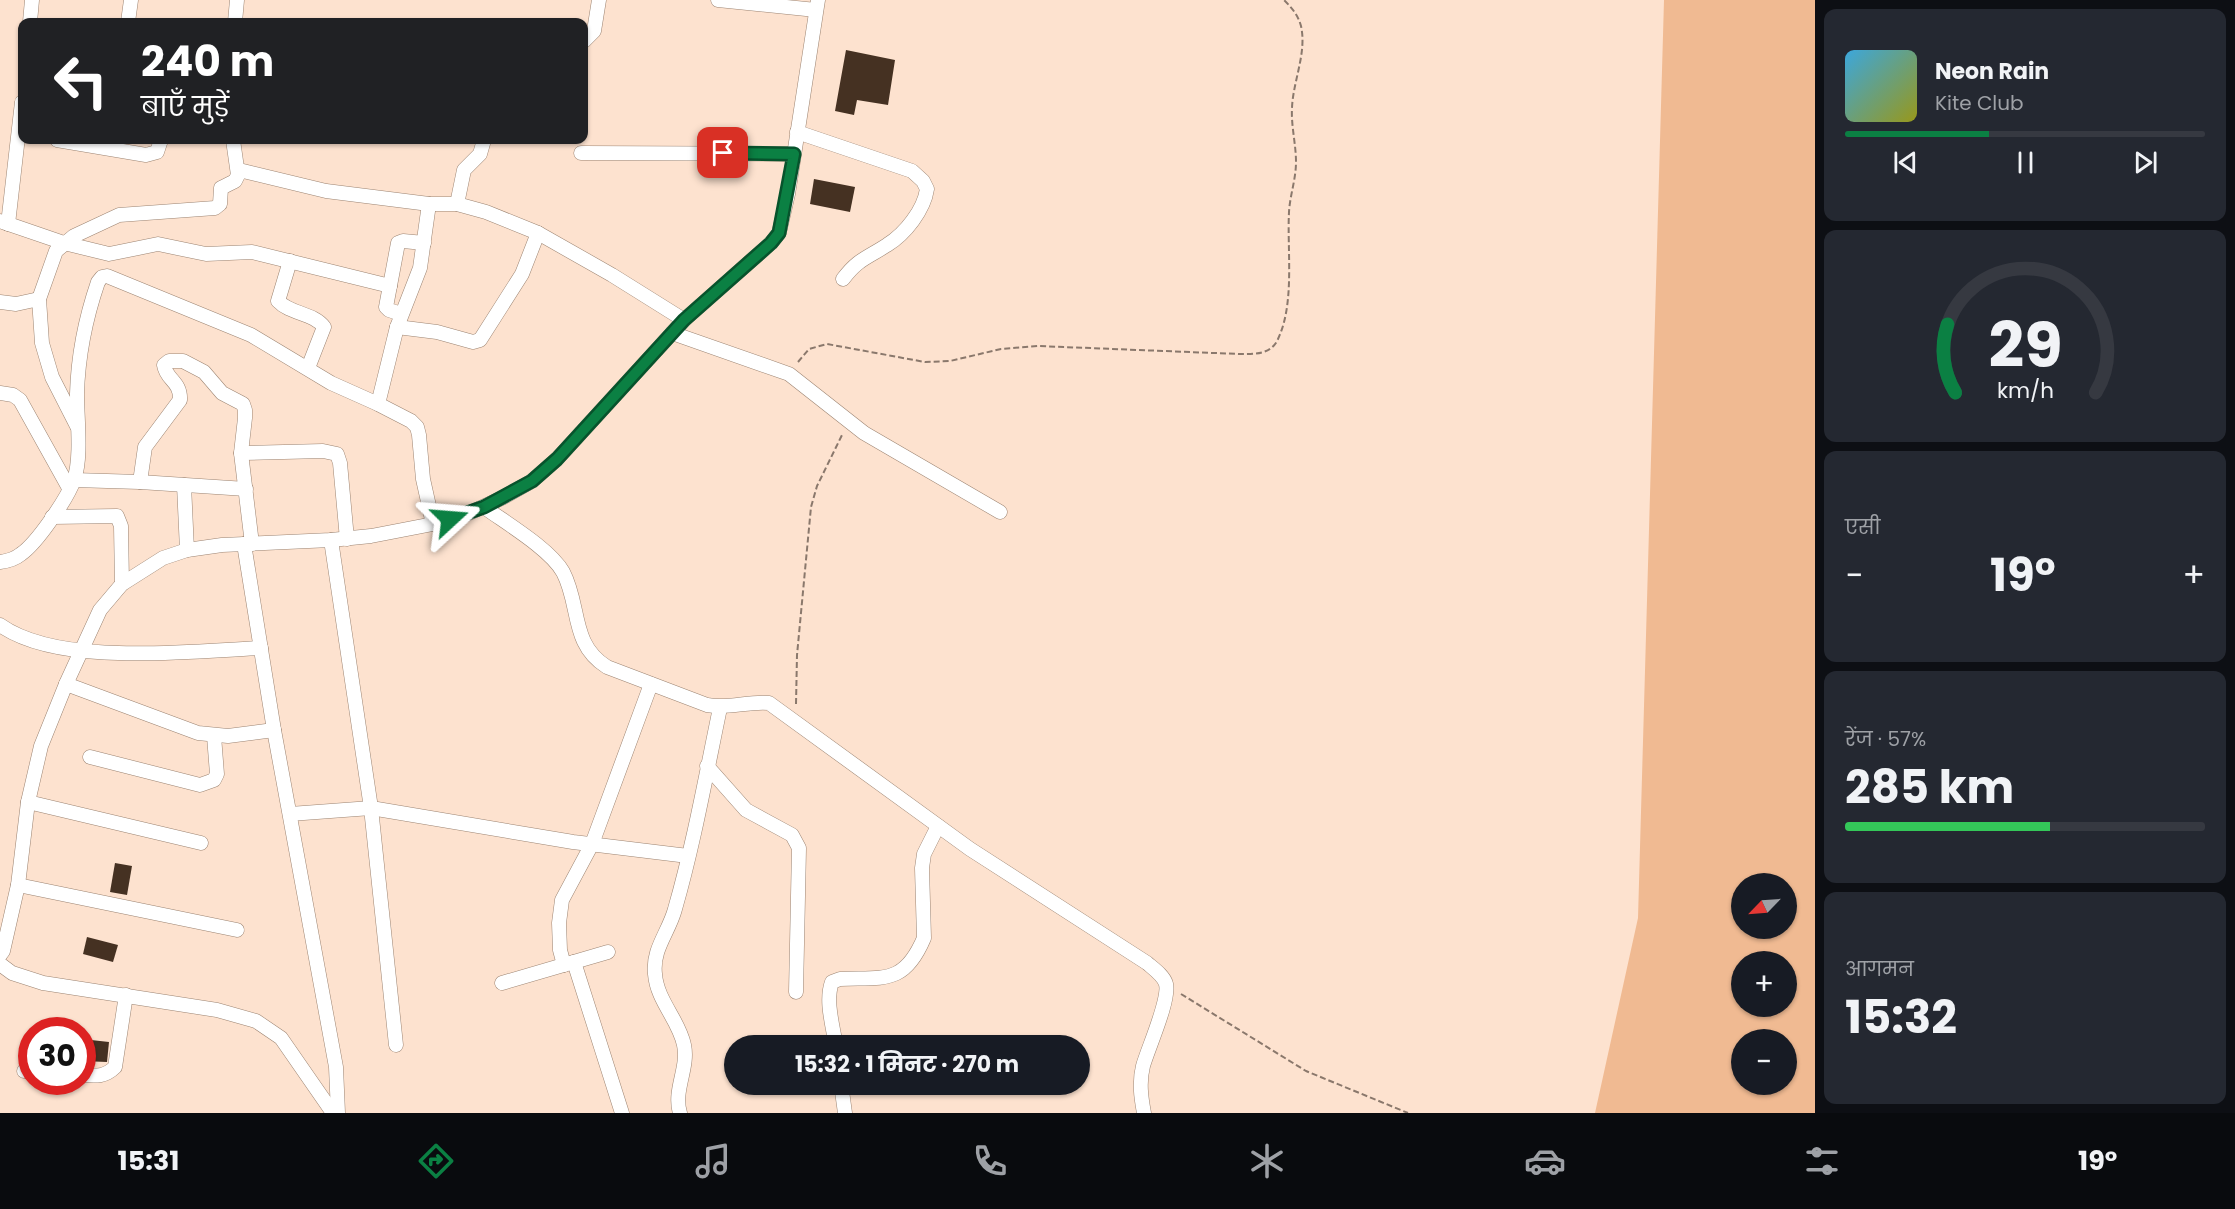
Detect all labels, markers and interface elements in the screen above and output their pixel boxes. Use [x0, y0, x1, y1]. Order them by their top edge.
text: 240 m [141, 32, 274, 91]
icon: left [42, 42, 120, 120]
text: Neon Rain [1935, 56, 2049, 87]
text: बाएँ मुड़ें [141, 88, 229, 125]
text: Kite Club [1935, 89, 2024, 117]
pin [697, 127, 748, 178]
icon: arrive [706, 136, 739, 169]
icon: previous [1889, 146, 1922, 179]
icon: pause [2009, 146, 2042, 179]
icon: next [2129, 146, 2162, 179]
text: 29 [1988, 301, 2062, 389]
text: km/h [1996, 375, 2054, 406]
position arrow [418, 487, 482, 551]
text: एसी [1845, 513, 1880, 541]
text: 19° [1990, 544, 2056, 607]
text: − [1845, 552, 1863, 599]
text: + [2182, 552, 2205, 599]
text: रेंज · 57% [1845, 725, 1926, 753]
text: 285 km [1845, 756, 2014, 819]
north arrow [1731, 873, 1797, 939]
map controls [1731, 873, 1797, 1095]
button: + [1731, 951, 1797, 1017]
text: आगमन [1845, 955, 1914, 983]
text: 15:32 [1845, 986, 1957, 1049]
speed limit sign: 30 [18, 1017, 96, 1095]
button: − [1731, 1029, 1797, 1095]
text: 15:32 · 1 मिनट · 270 m [795, 1049, 1019, 1080]
icon: directions [415, 1140, 457, 1182]
icon: music [692, 1140, 734, 1182]
icon: phone [969, 1140, 1011, 1182]
icon: climate [1246, 1140, 1288, 1182]
icon: car [1524, 1140, 1566, 1182]
icon: filters [1801, 1140, 1843, 1182]
text: 15:31 [118, 1142, 179, 1179]
text: 19° [2078, 1142, 2117, 1179]

